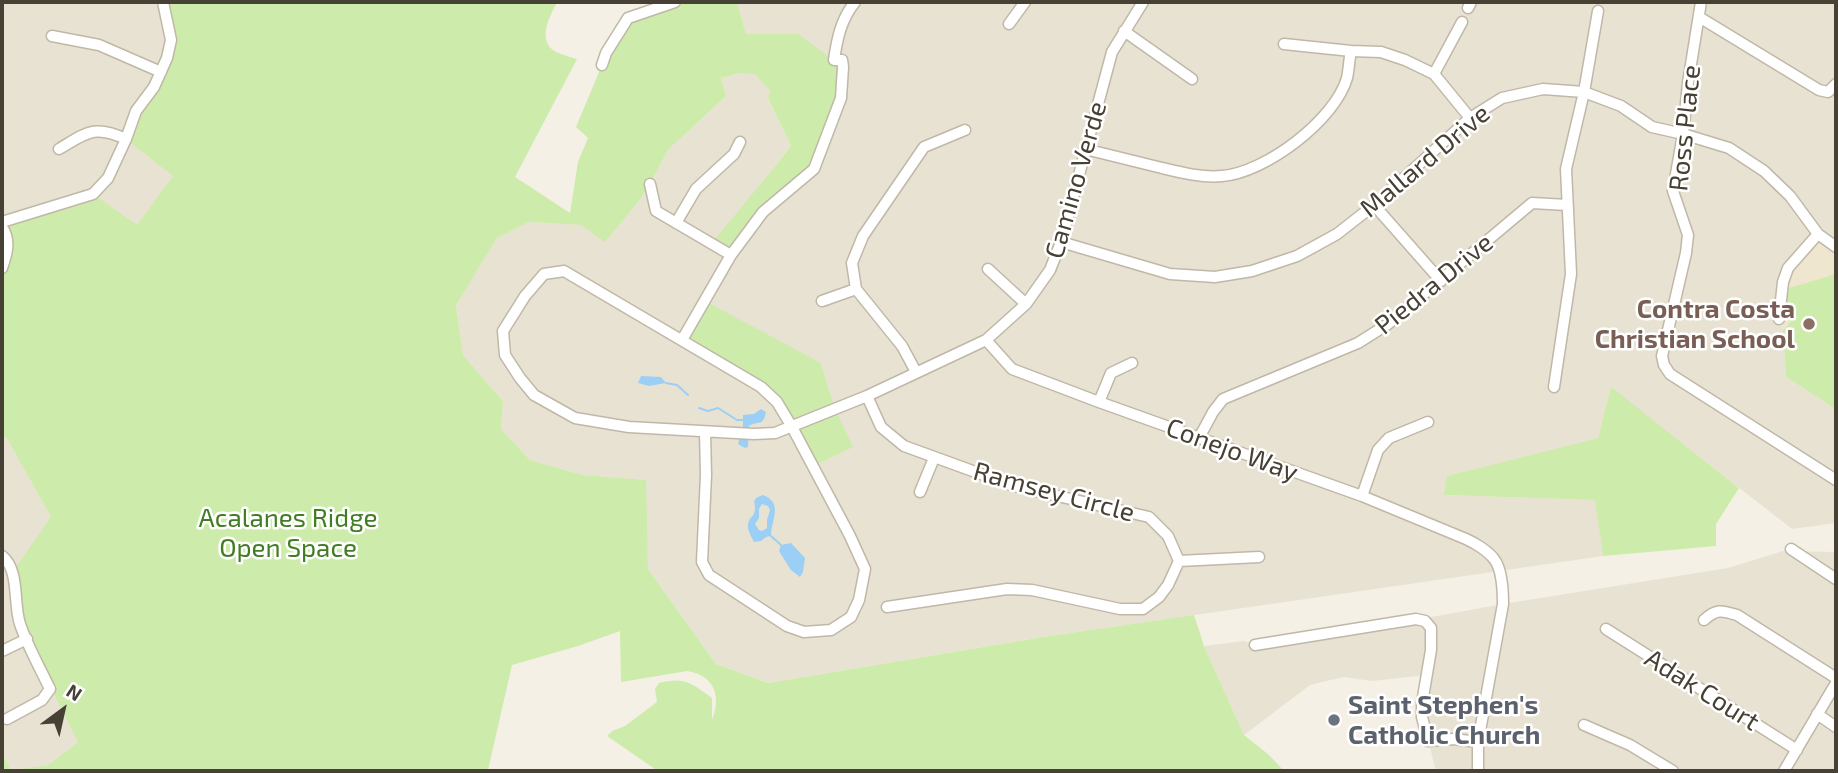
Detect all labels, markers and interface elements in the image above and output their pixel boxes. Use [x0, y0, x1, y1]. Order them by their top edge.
street label: Ross Place [1663, 63, 1707, 193]
street label: Camino Verde [1039, 98, 1113, 262]
street label: Mallard Drive [1354, 98, 1496, 224]
street label: Piedra Drive [1369, 227, 1499, 341]
place label: Contra Costa Christian School [1595, 293, 1795, 354]
marker: Contra Costa Christian School [1801, 316, 1817, 332]
street label: Conejo Way [1162, 412, 1302, 488]
street label: Ramsey Circle [970, 456, 1138, 528]
park label: Acalanes Ridge Open Space [198, 502, 378, 564]
street label: Adak Court [1639, 643, 1765, 737]
north arrow [28, 675, 98, 745]
text: N [63, 679, 87, 705]
place label: Saint Stephen's Catholic Church [1348, 689, 1540, 750]
marker: Saint Stephen's Catholic Church [1326, 712, 1342, 728]

